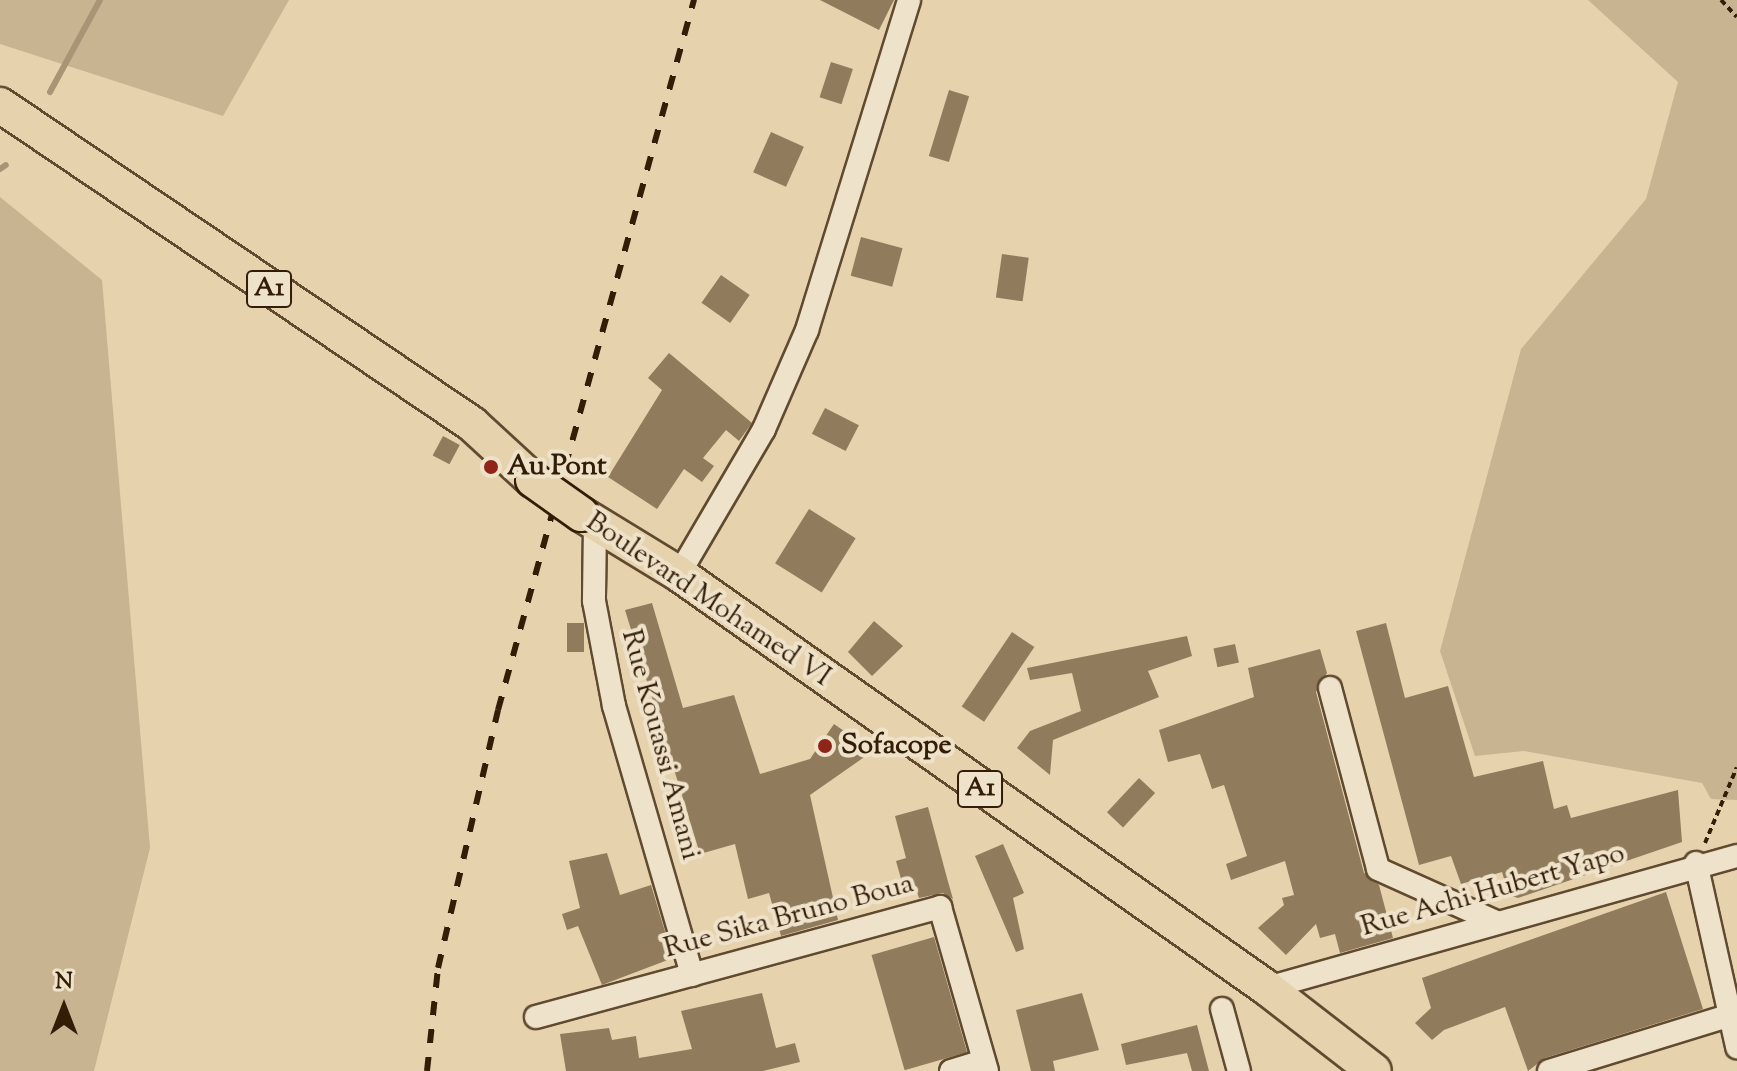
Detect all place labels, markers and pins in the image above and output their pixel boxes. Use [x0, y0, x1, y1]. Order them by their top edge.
place label: Au Pont [507, 450, 607, 484]
marker: Au Pont [482, 458, 500, 476]
place label: Sofacope [841, 729, 951, 763]
marker: Sofacope [816, 737, 834, 755]

